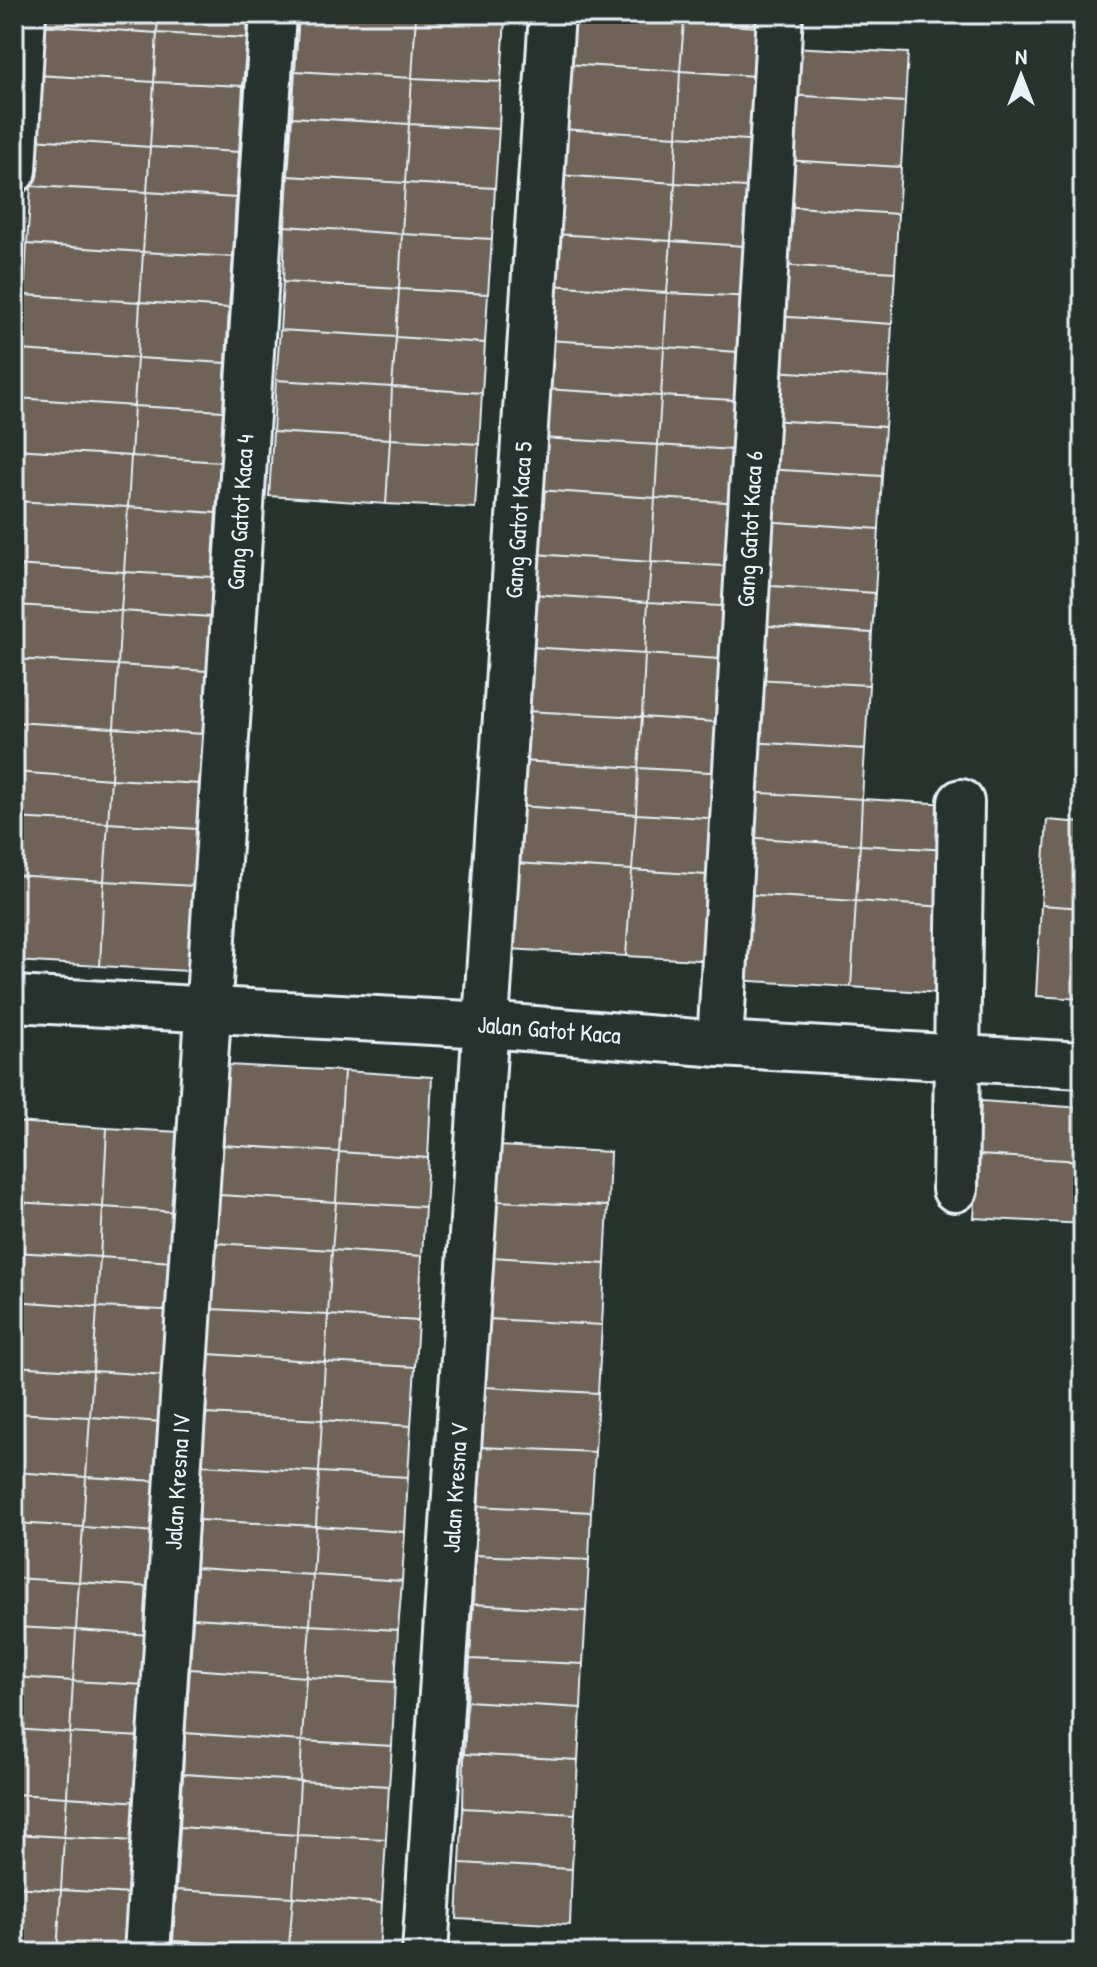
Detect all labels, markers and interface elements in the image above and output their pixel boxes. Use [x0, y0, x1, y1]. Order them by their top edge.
north arrow [981, 36, 1061, 116]
text: N [1015, 41, 1027, 71]
street label: Gang Gatot Kaca 4 [219, 433, 261, 591]
street label: Gang Gatot Kaca 5 [497, 441, 539, 599]
street label: Gang Gatot Kaca 6 [728, 450, 770, 608]
street label: Jalan Gatot Kaca [477, 1007, 622, 1051]
street label: Jalan Kresna IV [156, 1412, 197, 1551]
street label: Jalan Kresna V [434, 1421, 475, 1554]

